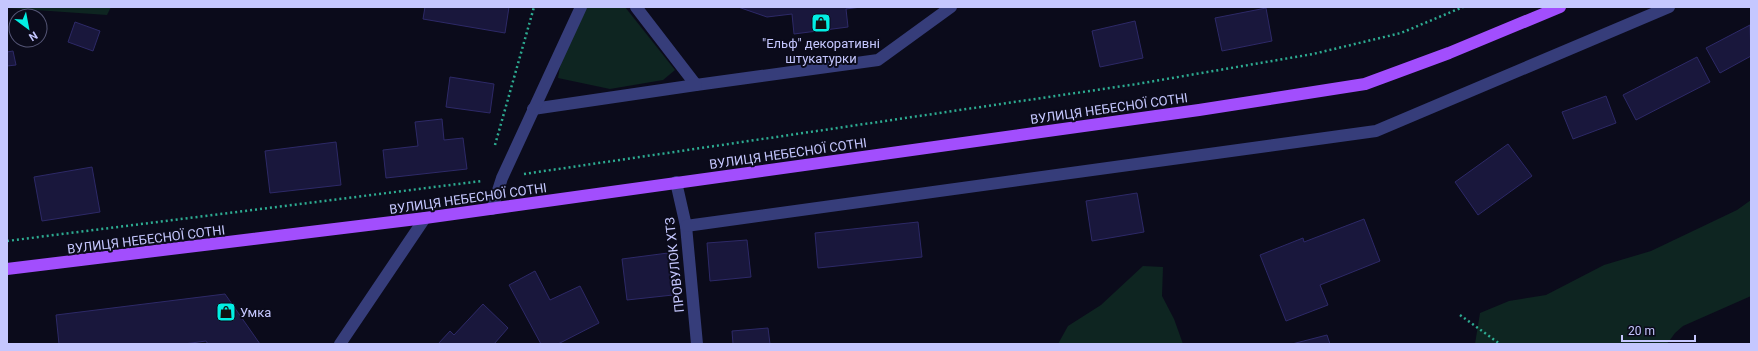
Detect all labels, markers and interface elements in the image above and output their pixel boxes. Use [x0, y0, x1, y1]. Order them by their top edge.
north arrow [8, 8, 48, 48]
shop icon: "Ельф" декоративні штукатурки [810, 12, 832, 34]
text: N [26, 28, 40, 44]
place label: "Ельф" декоративні штукатурки [762, 36, 880, 66]
street label: ВУЛИЦЯ НЕБЕСНОЇ СОТНІ [1029, 90, 1189, 127]
street label: ВУЛИЦЯ НЕБЕСНОЇ СОТНІ [708, 135, 868, 172]
street label: ВУЛИЦЯ НЕБЕСНОЇ СОТНІ [388, 180, 548, 217]
street label: ПРОВУЛОК ХТЗ [662, 216, 687, 313]
street label: ВУЛИЦЯ НЕБЕСНОЇ СОТНІ [66, 222, 226, 257]
shop icon: Умка [215, 301, 237, 323]
place label: Умка [240, 305, 271, 320]
scale bar [1622, 317, 1695, 343]
text: 20 m [1628, 324, 1655, 338]

